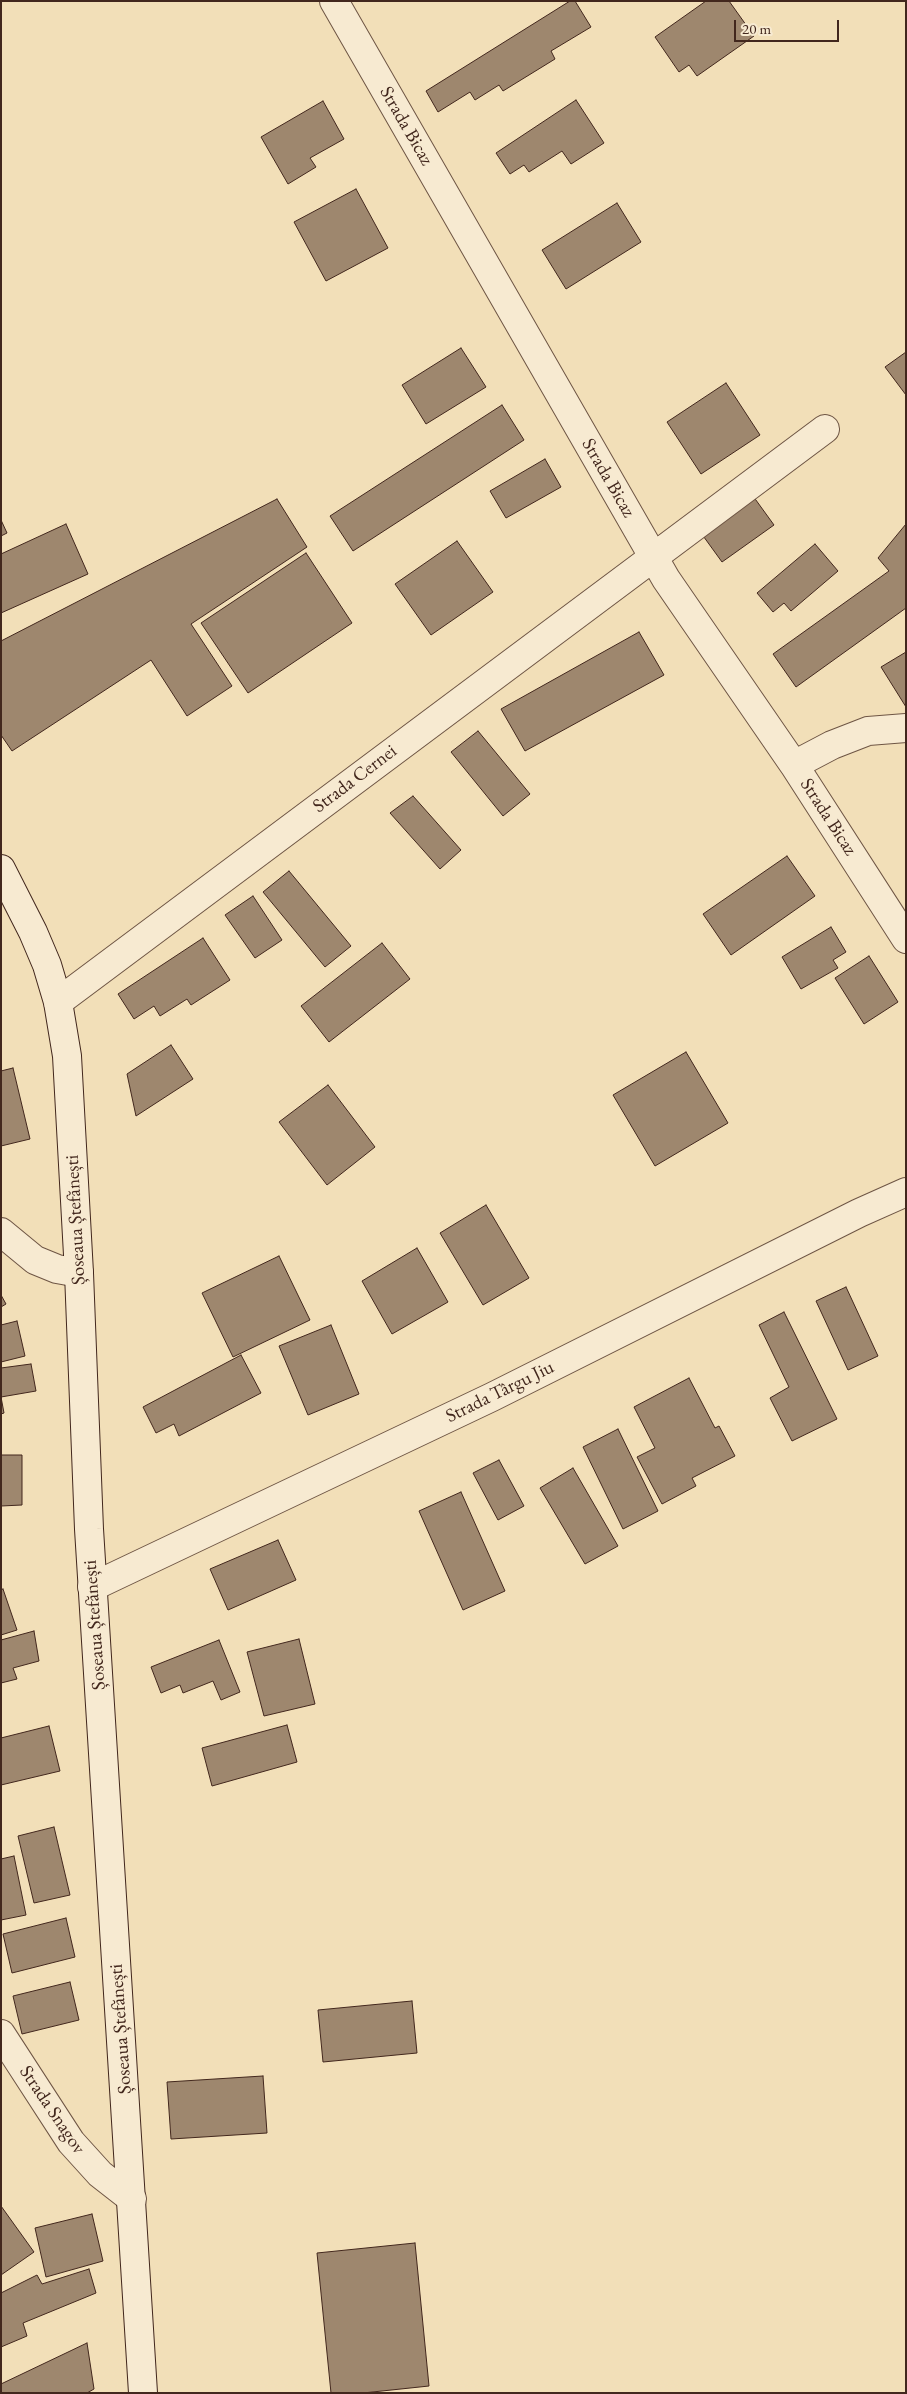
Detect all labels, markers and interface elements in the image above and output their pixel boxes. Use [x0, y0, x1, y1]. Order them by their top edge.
scale bar [737, 10, 842, 42]
text: 20 m [742, 19, 771, 38]
street label: Strada Bicaz [374, 82, 438, 170]
street label: Strada Bicaz [576, 434, 640, 522]
street label: Strada Cernei [309, 740, 401, 818]
street label: Strada Bicaz [795, 774, 861, 860]
street label: Șoseaua Ștefănești [61, 1154, 91, 1286]
street label: Strada Târgu Jiu [442, 1356, 558, 1428]
street label: Șoseaua Ștefănești [79, 1559, 111, 1691]
street label: Șoseaua Ștefănești [105, 1963, 137, 2095]
street label: Strada Snagov [14, 2061, 90, 2159]

